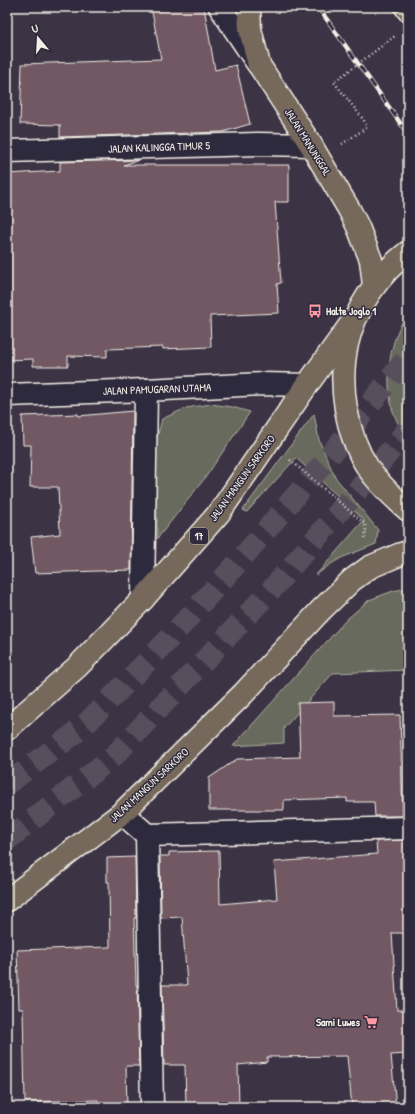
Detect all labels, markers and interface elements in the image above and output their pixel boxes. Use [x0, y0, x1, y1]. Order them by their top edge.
north arrow [18, 18, 58, 58]
text: U [30, 21, 40, 36]
street label: JALAN MANUNGGAL [282, 106, 334, 178]
street label: JALAN KALINGGA TIMUR 5 [108, 138, 210, 156]
bus stop icon: Halte Joglo 1 [307, 303, 323, 319]
place label: Halte Joglo 1 [326, 304, 376, 319]
street label: JALAN PAMUGARAN UTAMA [103, 380, 212, 398]
street label: JALAN MANGUN SARKORO [206, 432, 278, 524]
road number: 17 [190, 528, 208, 544]
street label: JALAN MANGUN SARKORO [107, 745, 191, 825]
supermarket icon: Sami Luwes [363, 1014, 379, 1030]
place label: Sami Luwes [316, 1015, 361, 1029]

